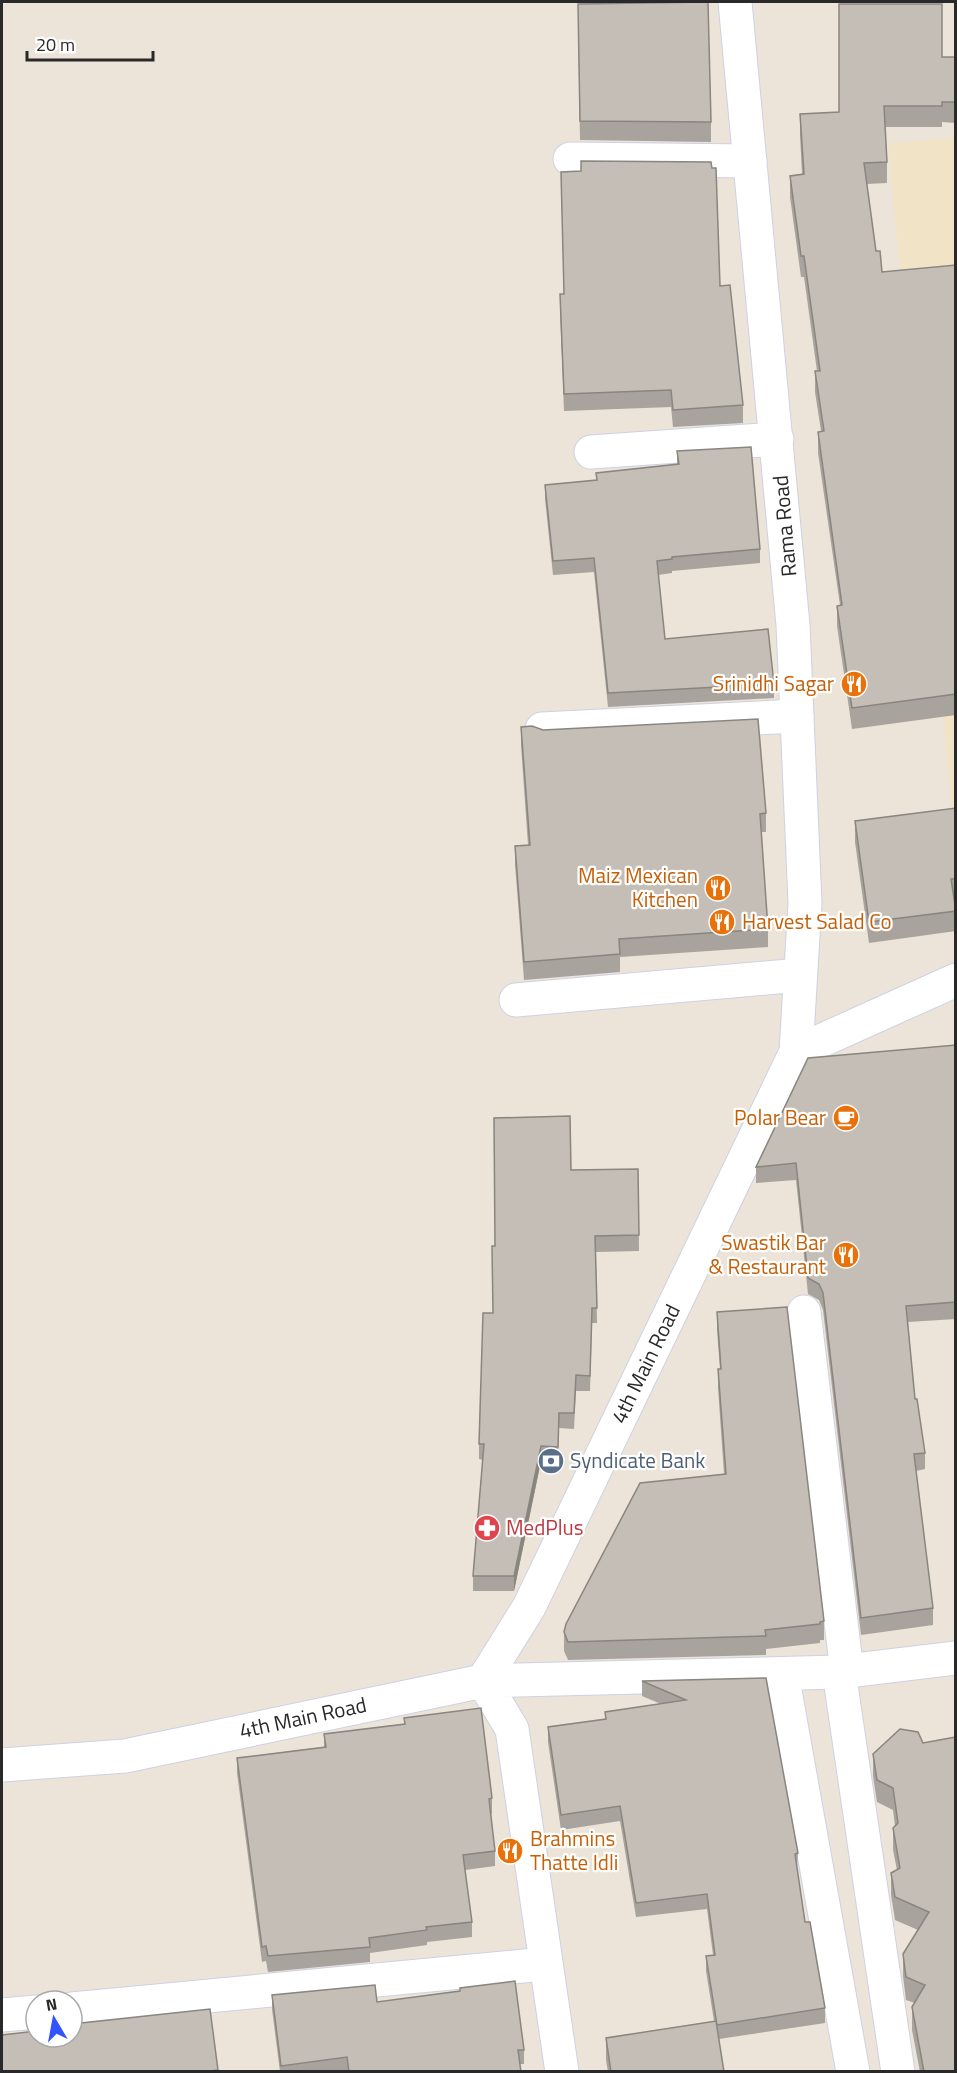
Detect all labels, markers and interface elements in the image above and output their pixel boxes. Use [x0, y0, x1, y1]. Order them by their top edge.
scale bar [27, 24, 153, 62]
text: 20 m [36, 31, 75, 58]
street label: Rama Road [764, 474, 804, 578]
place label: Srinidhi Sagar [713, 667, 834, 699]
restaurant icon: Srinidhi Sagar [839, 669, 869, 699]
place label: Maiz Mexican Kitchen [578, 859, 698, 915]
restaurant icon: Maiz Mexican Kitchen [703, 873, 733, 903]
place label: Harvest Salad Co [742, 905, 892, 937]
restaurant icon: Harvest Salad Co [707, 907, 737, 937]
place label: Polar Bear [734, 1101, 826, 1133]
cafe icon: Polar Bear [831, 1103, 861, 1133]
place label: Swastik Bar & Restaurant [708, 1226, 827, 1282]
restaurant icon: Swastik Bar & Restaurant [831, 1240, 861, 1270]
street label: 4th Main Road [602, 1299, 688, 1429]
place label: Syndicate Bank [570, 1444, 705, 1476]
bank icon: Syndicate Bank [536, 1446, 566, 1476]
place label: MedPlus [506, 1511, 583, 1543]
pharmacy icon: MedPlus [472, 1513, 502, 1543]
street label: 4th Main Road [236, 1688, 369, 1746]
place label: Brahmins Thatte Idli [530, 1822, 618, 1878]
restaurant icon: Brahmins Thatte Idli [495, 1836, 525, 1866]
north arrow [24, 1989, 84, 2049]
text: N [44, 1991, 59, 2017]

